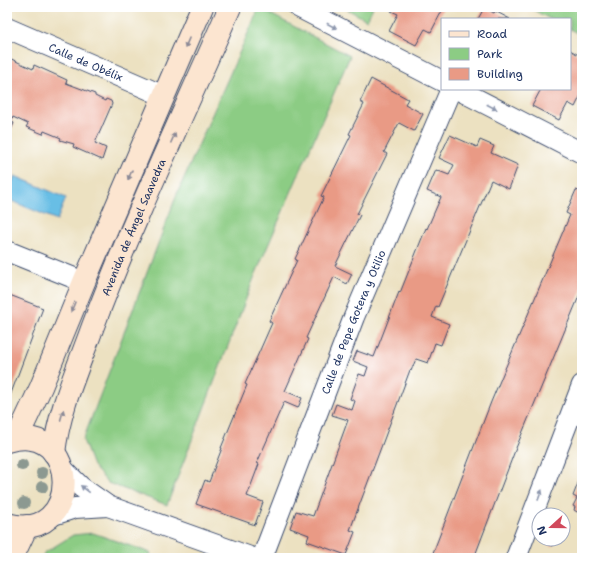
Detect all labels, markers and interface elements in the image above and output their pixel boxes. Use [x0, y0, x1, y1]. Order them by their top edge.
legend [441, 18, 571, 90]
one-way arrow [326, 22, 338, 29]
text: Road [477, 26, 508, 42]
one-way arrow [184, 37, 190, 48]
street label: Calle de Obélix [46, 39, 126, 85]
text: Park [477, 46, 503, 62]
text: Building [477, 66, 523, 82]
one-way arrow [486, 104, 498, 110]
one-way arrow [170, 133, 176, 144]
street label: Avenida de Ángel Saavedra [98, 156, 169, 298]
one-way arrow [127, 169, 133, 181]
street label: Calle de Pepe Gotera y Otilio [318, 247, 389, 396]
one-way arrow [70, 302, 76, 314]
one-way arrow [59, 409, 65, 421]
one-way arrow [79, 485, 90, 494]
one-way arrow [537, 489, 543, 501]
north arrow [531, 507, 571, 547]
text: N [533, 523, 551, 537]

